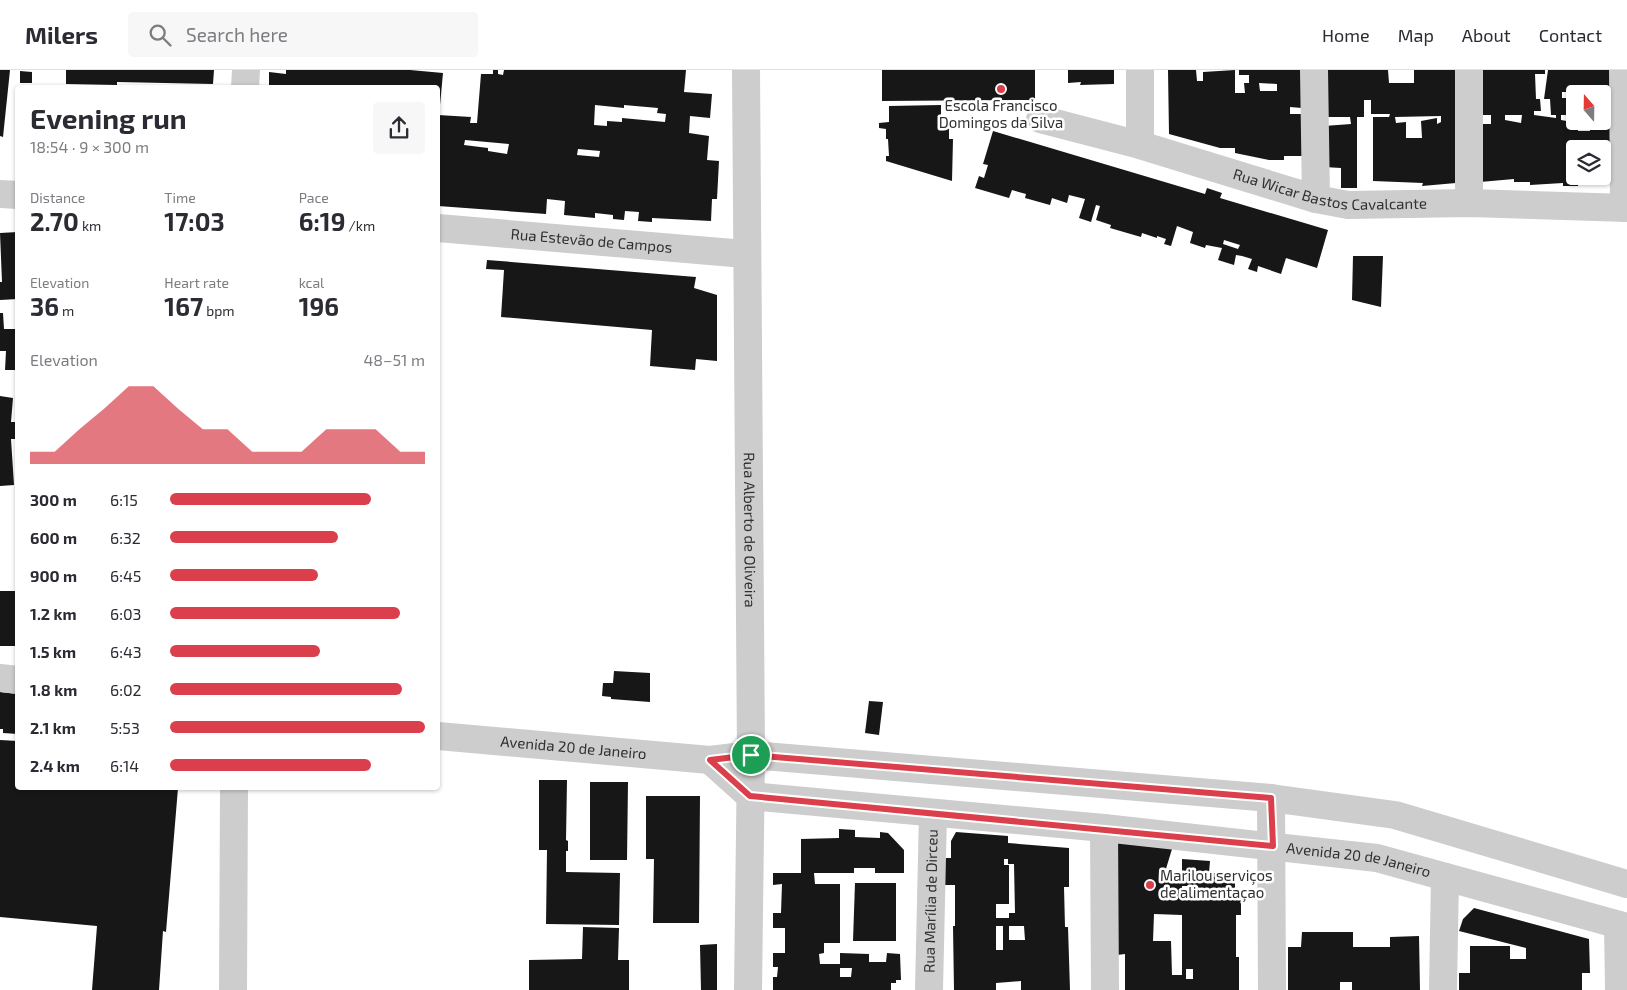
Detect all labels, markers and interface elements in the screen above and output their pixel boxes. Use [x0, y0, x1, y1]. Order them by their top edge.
search box [128, 12, 478, 57]
text: Milers [25, 20, 98, 49]
icon: search [146, 21, 174, 49]
text: Search here [186, 23, 288, 46]
text: Home [1322, 24, 1370, 46]
text: Map [1398, 24, 1434, 46]
text: About [1462, 24, 1511, 46]
text: Contact [1539, 24, 1602, 46]
marker: Escola Francisco Domingos da Silva [995, 83, 1007, 95]
north arrow [1566, 85, 1611, 130]
map controls [1566, 85, 1611, 185]
place label: Escola Francisco Domingos da Silva [939, 96, 1063, 131]
text: Evening run [30, 101, 187, 135]
button: share [373, 102, 425, 154]
text: 18:54 · 9 × 300 m [30, 137, 149, 156]
button: layers [1566, 140, 1611, 185]
street label: Rua Wicar Bastos Cavalcante [1231, 164, 1427, 213]
text: Distance [30, 189, 85, 206]
text: Time [164, 189, 196, 206]
text: Pace [299, 189, 329, 206]
text: 2.70 [30, 206, 79, 236]
text: 17:03 [164, 206, 225, 236]
text: 6:19 [299, 206, 345, 236]
text: km [79, 217, 101, 234]
text: /km [345, 217, 375, 234]
street label: Rua Estevão de Campos [510, 224, 673, 256]
text: Elevation [30, 274, 89, 291]
text: Heart rate [164, 274, 229, 291]
text: kcal [299, 274, 324, 291]
text: 36 [30, 291, 59, 321]
text: 167 [164, 291, 203, 321]
text: 196 [299, 291, 339, 321]
text: m [59, 302, 74, 319]
text: bpm [203, 302, 235, 319]
text: Elevation [30, 350, 98, 369]
text: 48–51 m [363, 350, 425, 369]
street label: Rua Alberto de Oliveira [741, 452, 760, 608]
text: 300 m [30, 490, 77, 509]
text: 6:15 [110, 490, 138, 509]
text: 600 m [30, 528, 77, 547]
text: 6:32 [110, 528, 141, 547]
text: 900 m [30, 566, 77, 585]
text: 6:45 [110, 566, 141, 585]
text: 1.2 km [30, 604, 77, 623]
text: 6:03 [110, 604, 141, 623]
text: 1.5 km [30, 642, 76, 661]
text: 6:43 [110, 642, 142, 661]
text: 1.8 km [30, 680, 77, 699]
text: 6:02 [110, 680, 142, 699]
text: 2.1 km [30, 718, 76, 737]
text: 5:53 [110, 718, 140, 737]
street label: Avenida 20 de Janeiro [500, 732, 647, 762]
pin [730, 734, 772, 776]
icon: arrive [737, 741, 765, 769]
text: 2.4 km [30, 756, 80, 775]
text: 6:14 [110, 756, 139, 775]
street label: Rua Marília de Dirceu [919, 829, 941, 973]
street label: Avenida 20 de Janeiro [1286, 838, 1433, 880]
place label: Marilou serviços de alimentaçao [1160, 866, 1273, 902]
marker: Marilou serviços de alimentaçao [1144, 879, 1156, 891]

